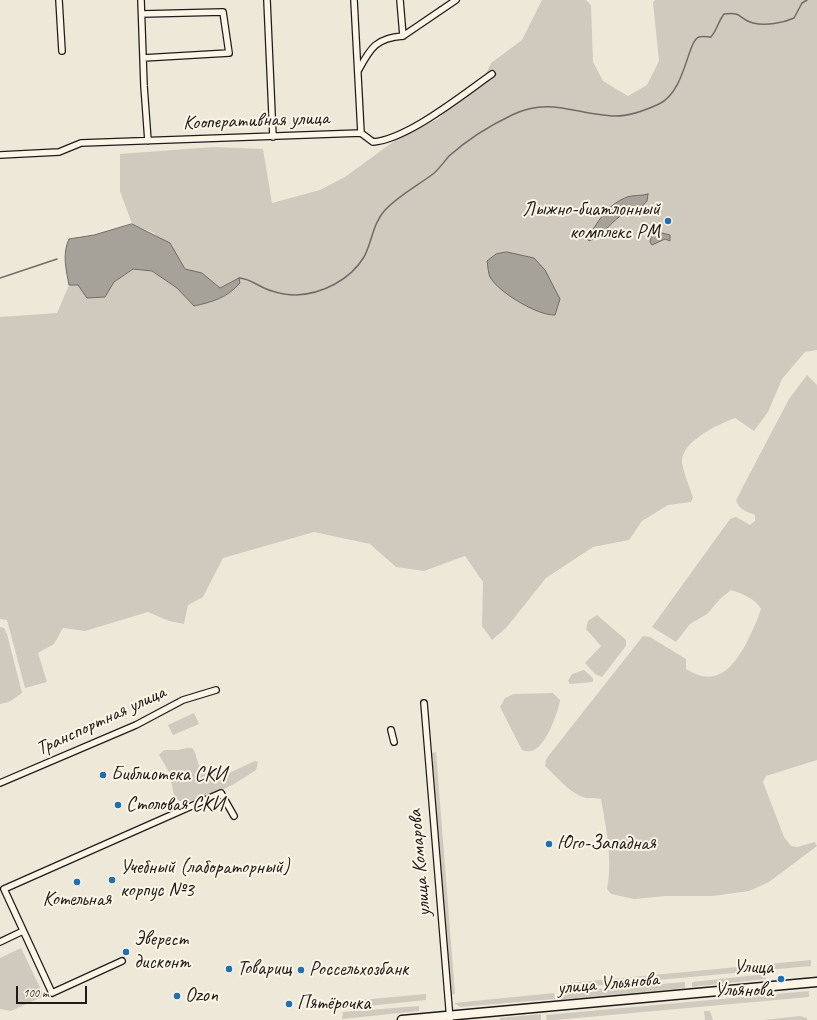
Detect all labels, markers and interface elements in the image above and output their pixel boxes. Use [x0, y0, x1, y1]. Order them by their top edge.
street label: Кооперативная улица [183, 106, 329, 136]
place label: Лыжно-биатлонный комплекс РМ [523, 198, 660, 245]
marker: Лыжно-биатлонный комплекс РМ [663, 216, 673, 226]
street label: Транспортная улица [33, 681, 169, 761]
place label: Библиотека СКИ [111, 763, 227, 787]
marker: Библиотека СКИ [98, 770, 108, 780]
place label: Столовая СКИ [126, 793, 224, 817]
marker: Столовая СКИ [113, 800, 123, 810]
street label: улица Комарова [403, 809, 437, 917]
place label: Юго-Западная [557, 832, 656, 856]
marker: Юго-Западная [544, 839, 554, 849]
place label: Учебный (лабораторный) корпус №3 [120, 856, 289, 903]
marker: Учебный (лабораторный) корпус №3 [107, 875, 117, 885]
marker: Котельная [72, 877, 82, 887]
place label: Котельная [43, 888, 111, 912]
place label: Эверест дисконт [134, 928, 190, 975]
marker: Эверест дисконт [121, 947, 131, 957]
place label: Улица Ульянова [714, 956, 773, 1003]
place label: Товарищ [237, 957, 291, 981]
place label: Россельхозбанк [309, 958, 408, 982]
marker: Товарищ [224, 964, 234, 974]
marker: Россельхозбанк [296, 965, 306, 975]
street label: улица Ульянова [556, 968, 660, 1000]
marker: Улица Ульянова [776, 974, 786, 984]
scale bar [18, 978, 89, 1004]
place label: Ozon [185, 984, 218, 1008]
text: 100 m [23, 985, 49, 1001]
marker: Ozon [172, 991, 182, 1001]
place label: Пятёрочка [297, 992, 370, 1016]
marker: Пятёрочка [284, 999, 294, 1009]

